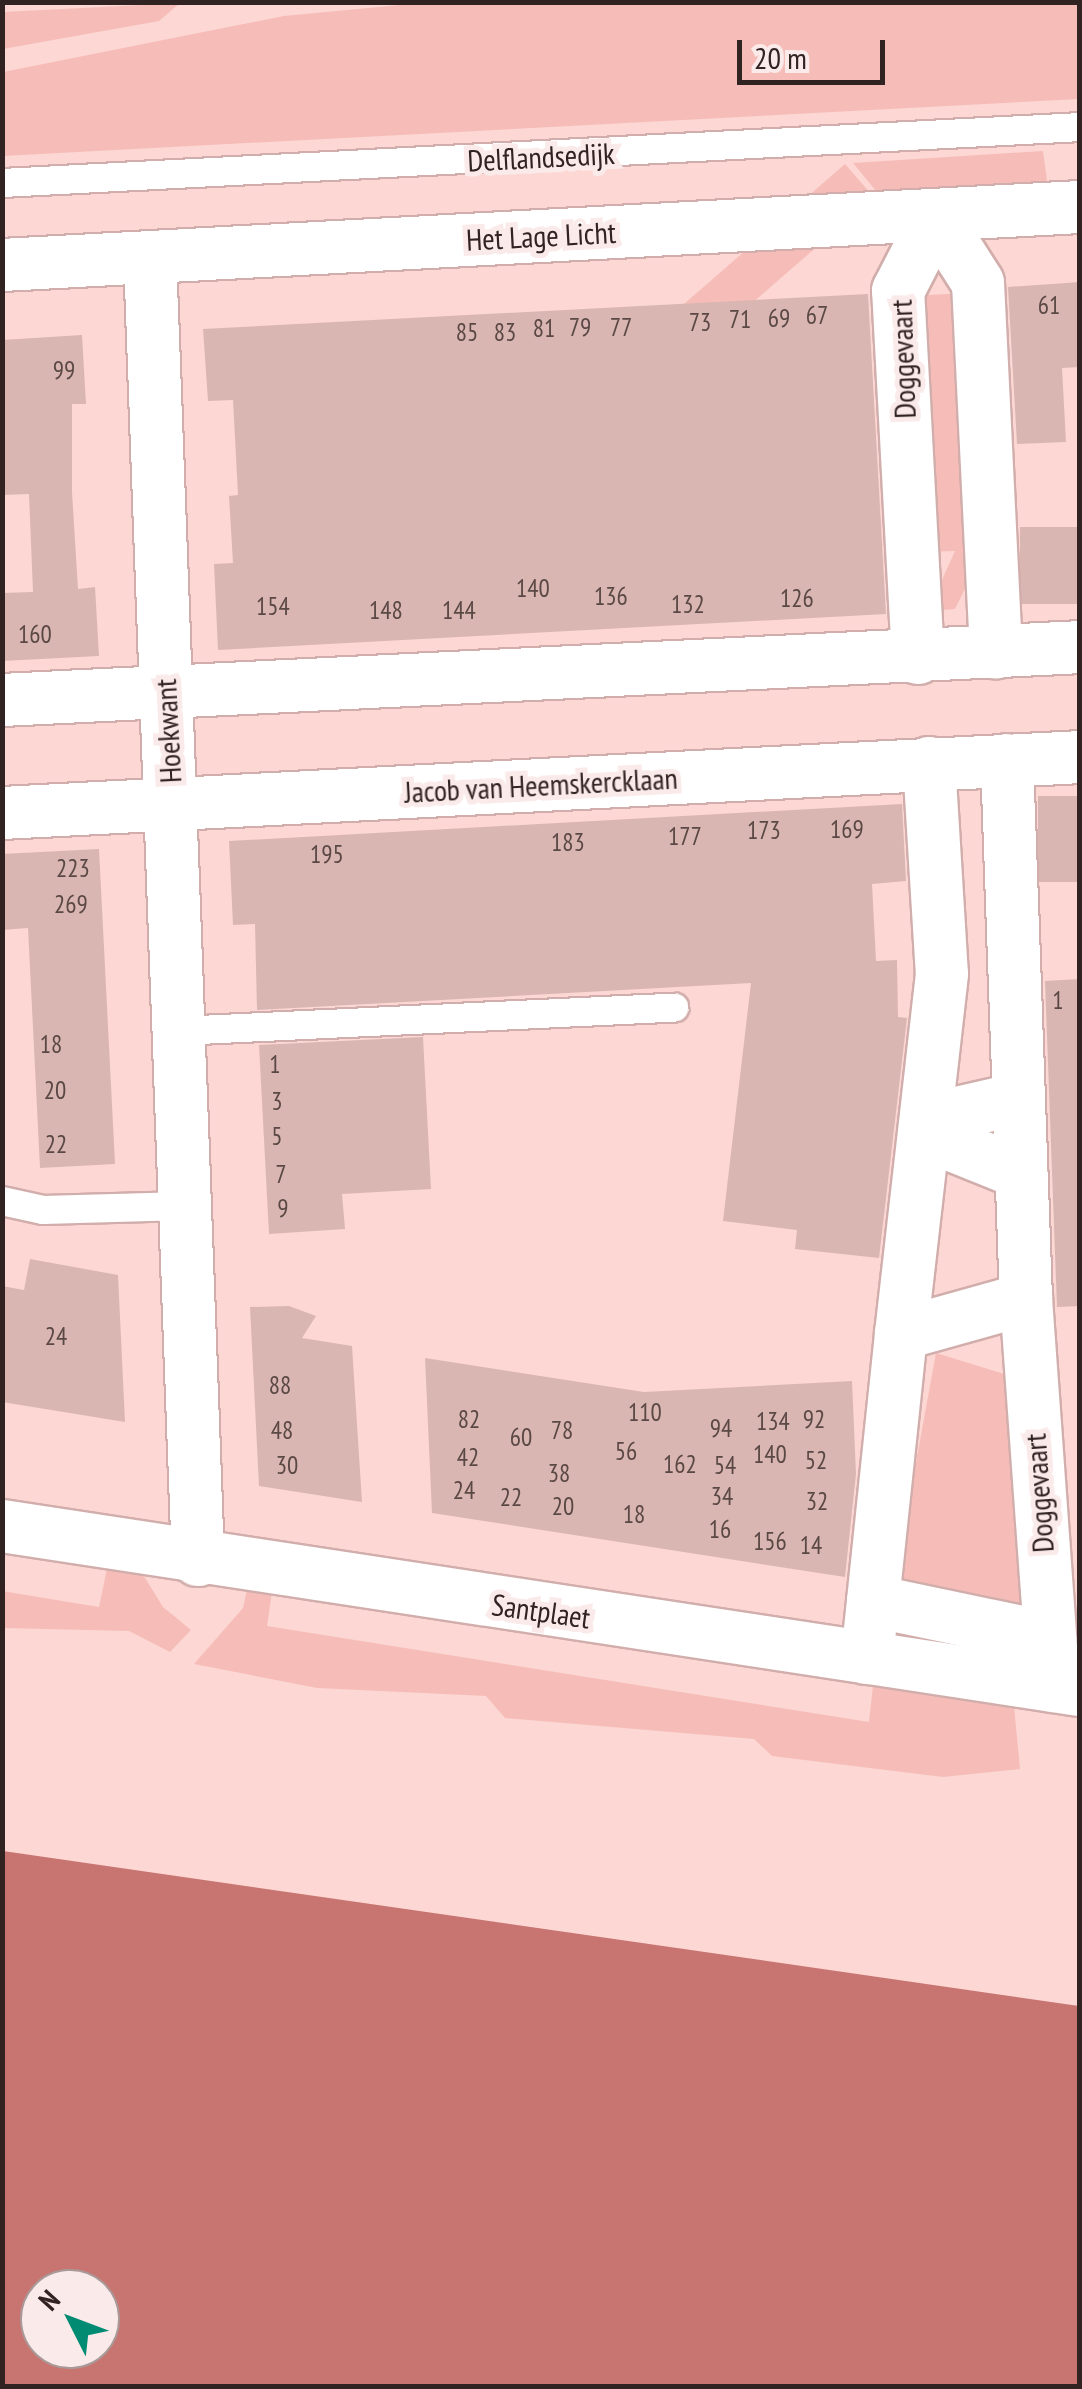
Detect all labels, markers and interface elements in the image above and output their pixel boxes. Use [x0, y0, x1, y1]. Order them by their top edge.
scale bar [742, 20, 890, 82]
text: 20 m [754, 38, 807, 77]
street label: Delflandsedijk [466, 135, 616, 179]
street label: Het Lage Licht [465, 214, 617, 258]
house number: 61 [1038, 290, 1060, 320]
street label: Doggevaart [883, 299, 923, 419]
house number: 67 [806, 300, 828, 330]
house number: 69 [768, 303, 790, 333]
house number: 71 [729, 304, 751, 334]
house number: 73 [689, 307, 711, 337]
house number: 79 [569, 312, 591, 342]
house number: 77 [610, 312, 632, 342]
house number: 81 [533, 313, 555, 343]
house number: 85 [456, 317, 478, 347]
house number: 83 [494, 317, 516, 347]
house number: 99 [53, 355, 75, 385]
house number: 140 [516, 573, 550, 603]
house number: 136 [594, 581, 628, 611]
house number: 126 [780, 583, 814, 613]
house number: 132 [671, 589, 705, 619]
house number: 154 [256, 591, 290, 621]
house number: 148 [369, 595, 403, 625]
house number: 144 [442, 595, 476, 625]
house number: 160 [18, 619, 52, 649]
street label: Hoekwant [147, 678, 189, 784]
street label: Jacob van Heemskercklaan [403, 760, 679, 810]
house number: 169 [830, 814, 864, 844]
house number: 173 [747, 815, 781, 845]
house number: 177 [668, 821, 702, 851]
house number: 183 [551, 827, 585, 857]
house number: 195 [310, 839, 344, 869]
house number: 223 [56, 853, 90, 883]
house number: 269 [54, 889, 88, 919]
house number: 1 [1052, 985, 1064, 1015]
house number: 18 [40, 1029, 62, 1059]
house number: 1 [269, 1049, 281, 1079]
house number: 20 [44, 1075, 66, 1105]
house number: 3 [271, 1086, 283, 1116]
house number: 5 [271, 1121, 283, 1151]
house number: 22 [45, 1129, 67, 1159]
house number: 7 [275, 1159, 287, 1189]
house number: 9 [277, 1193, 289, 1223]
house number: 24 [45, 1321, 67, 1351]
house number: 88 [269, 1370, 291, 1400]
house number: 110 [628, 1397, 662, 1427]
house number: 82 [458, 1404, 480, 1434]
house number: 92 [803, 1404, 825, 1434]
house number: 134 [756, 1406, 790, 1436]
house number: 94 [710, 1413, 732, 1443]
house number: 48 [271, 1415, 293, 1445]
house number: 78 [551, 1415, 573, 1445]
house number: 60 [510, 1422, 532, 1452]
street label: Doggevaart [1017, 1432, 1061, 1554]
house number: 56 [615, 1436, 637, 1466]
house number: 140 [753, 1439, 787, 1469]
house number: 42 [457, 1442, 479, 1472]
house number: 52 [805, 1445, 827, 1475]
house number: 162 [663, 1449, 697, 1479]
house number: 30 [276, 1450, 298, 1480]
house number: 54 [714, 1450, 736, 1480]
house number: 38 [548, 1458, 570, 1488]
house number: 24 [453, 1475, 475, 1505]
house number: 34 [711, 1481, 733, 1511]
house number: 22 [500, 1482, 522, 1512]
house number: 32 [806, 1486, 828, 1516]
house number: 20 [552, 1491, 574, 1521]
house number: 18 [623, 1499, 645, 1529]
house number: 16 [709, 1514, 731, 1544]
house number: 156 [753, 1526, 787, 1556]
house number: 14 [800, 1530, 822, 1560]
street label: Santplaet [490, 1586, 592, 1636]
north arrow [20, 2269, 120, 2369]
text: N [30, 2282, 68, 2318]

